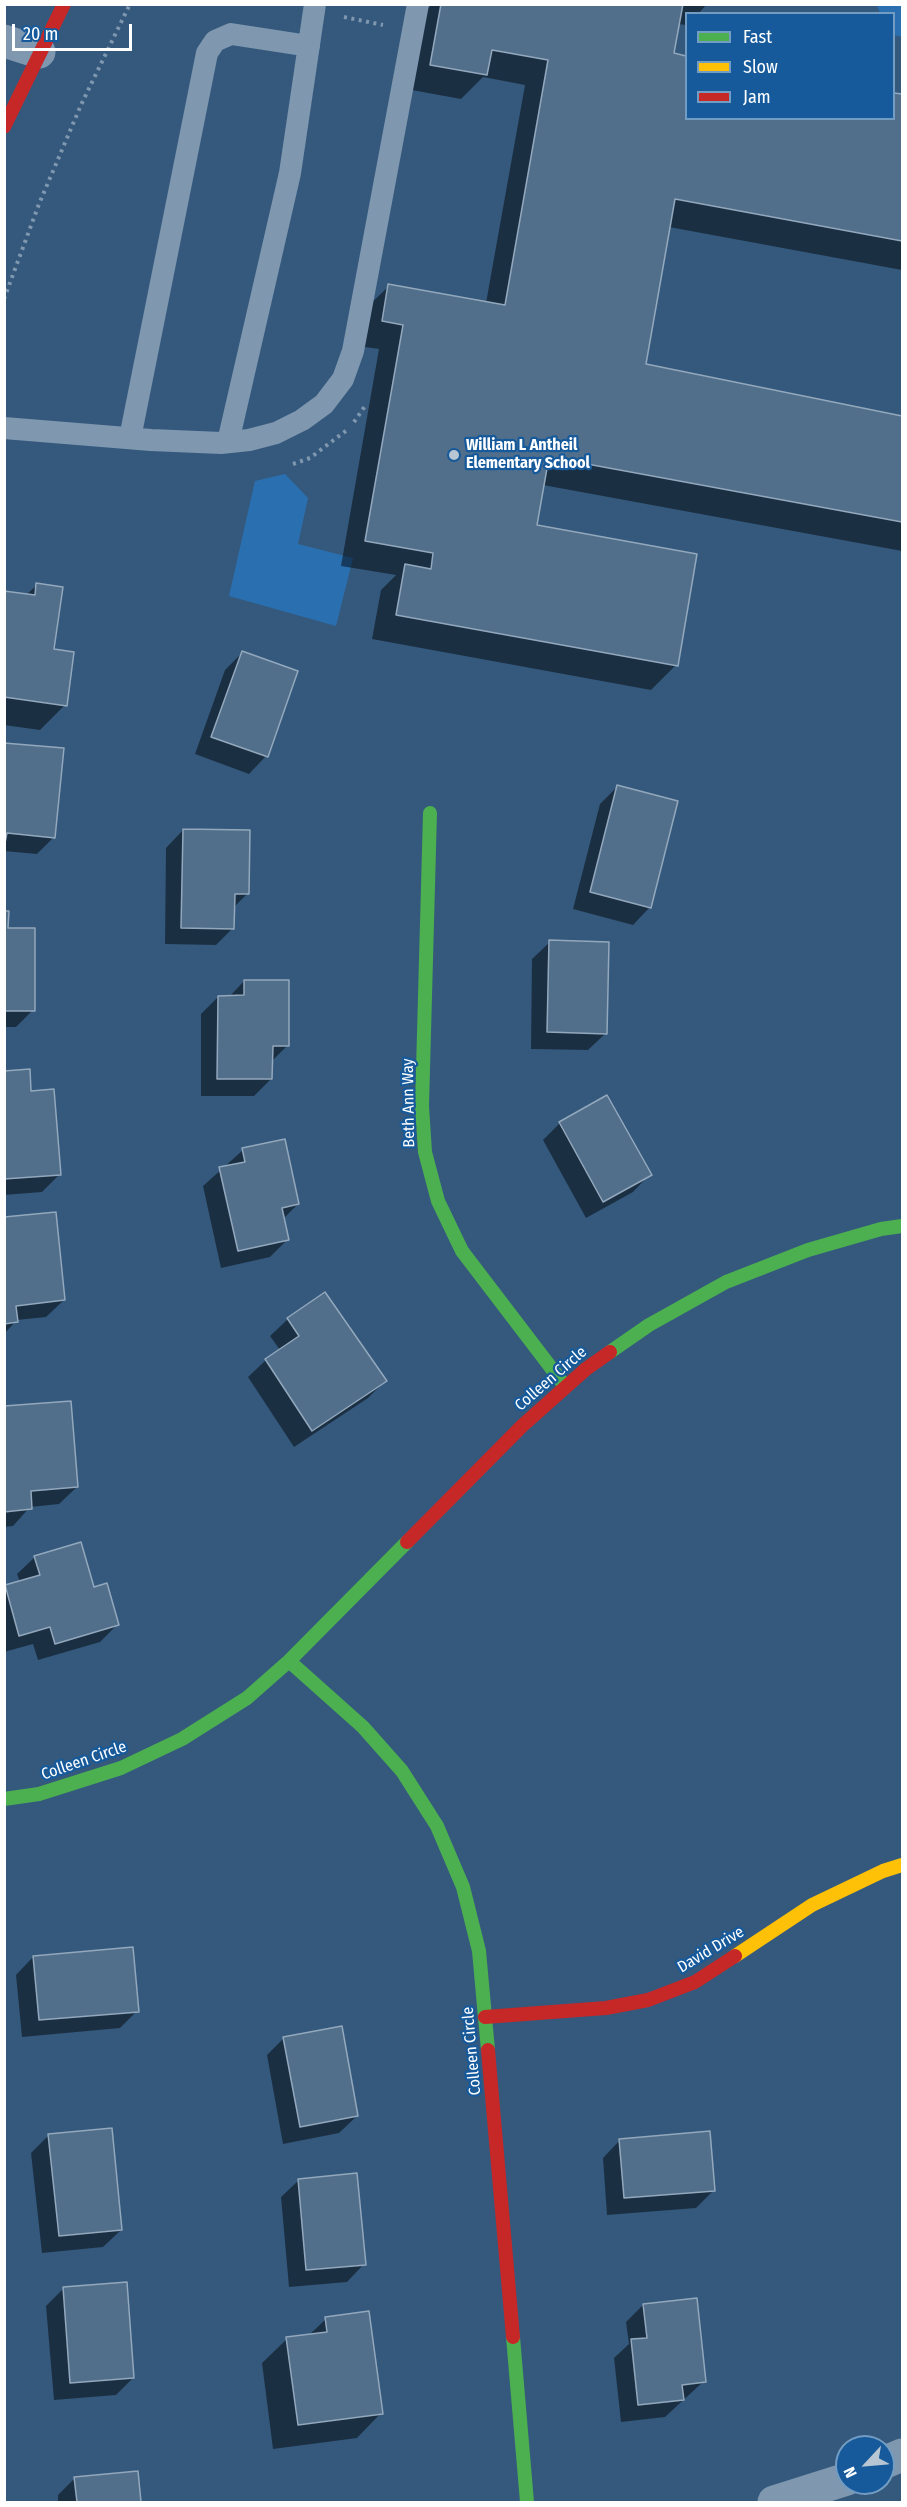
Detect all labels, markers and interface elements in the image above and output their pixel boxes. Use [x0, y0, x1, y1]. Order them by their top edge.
scale bar [15, 12, 135, 50]
legend [685, 12, 895, 120]
text: 20 m [23, 23, 58, 45]
text: Fast [743, 26, 772, 48]
text: Slow [743, 56, 778, 78]
text: Jam [743, 86, 771, 108]
place label: William L Antheil Elementary School [466, 436, 590, 474]
marker: William L Antheil Elementary School [447, 448, 461, 462]
street label: Beth Ann Way [399, 1058, 419, 1148]
street label: Colleen Circle [511, 1343, 591, 1415]
street label: Colleen Circle [39, 1737, 129, 1785]
street label: David Drive [674, 1923, 748, 1977]
street label: Colleen Circle [459, 2006, 485, 2096]
north arrow [835, 2435, 895, 2495]
text: N [840, 2464, 861, 2481]

